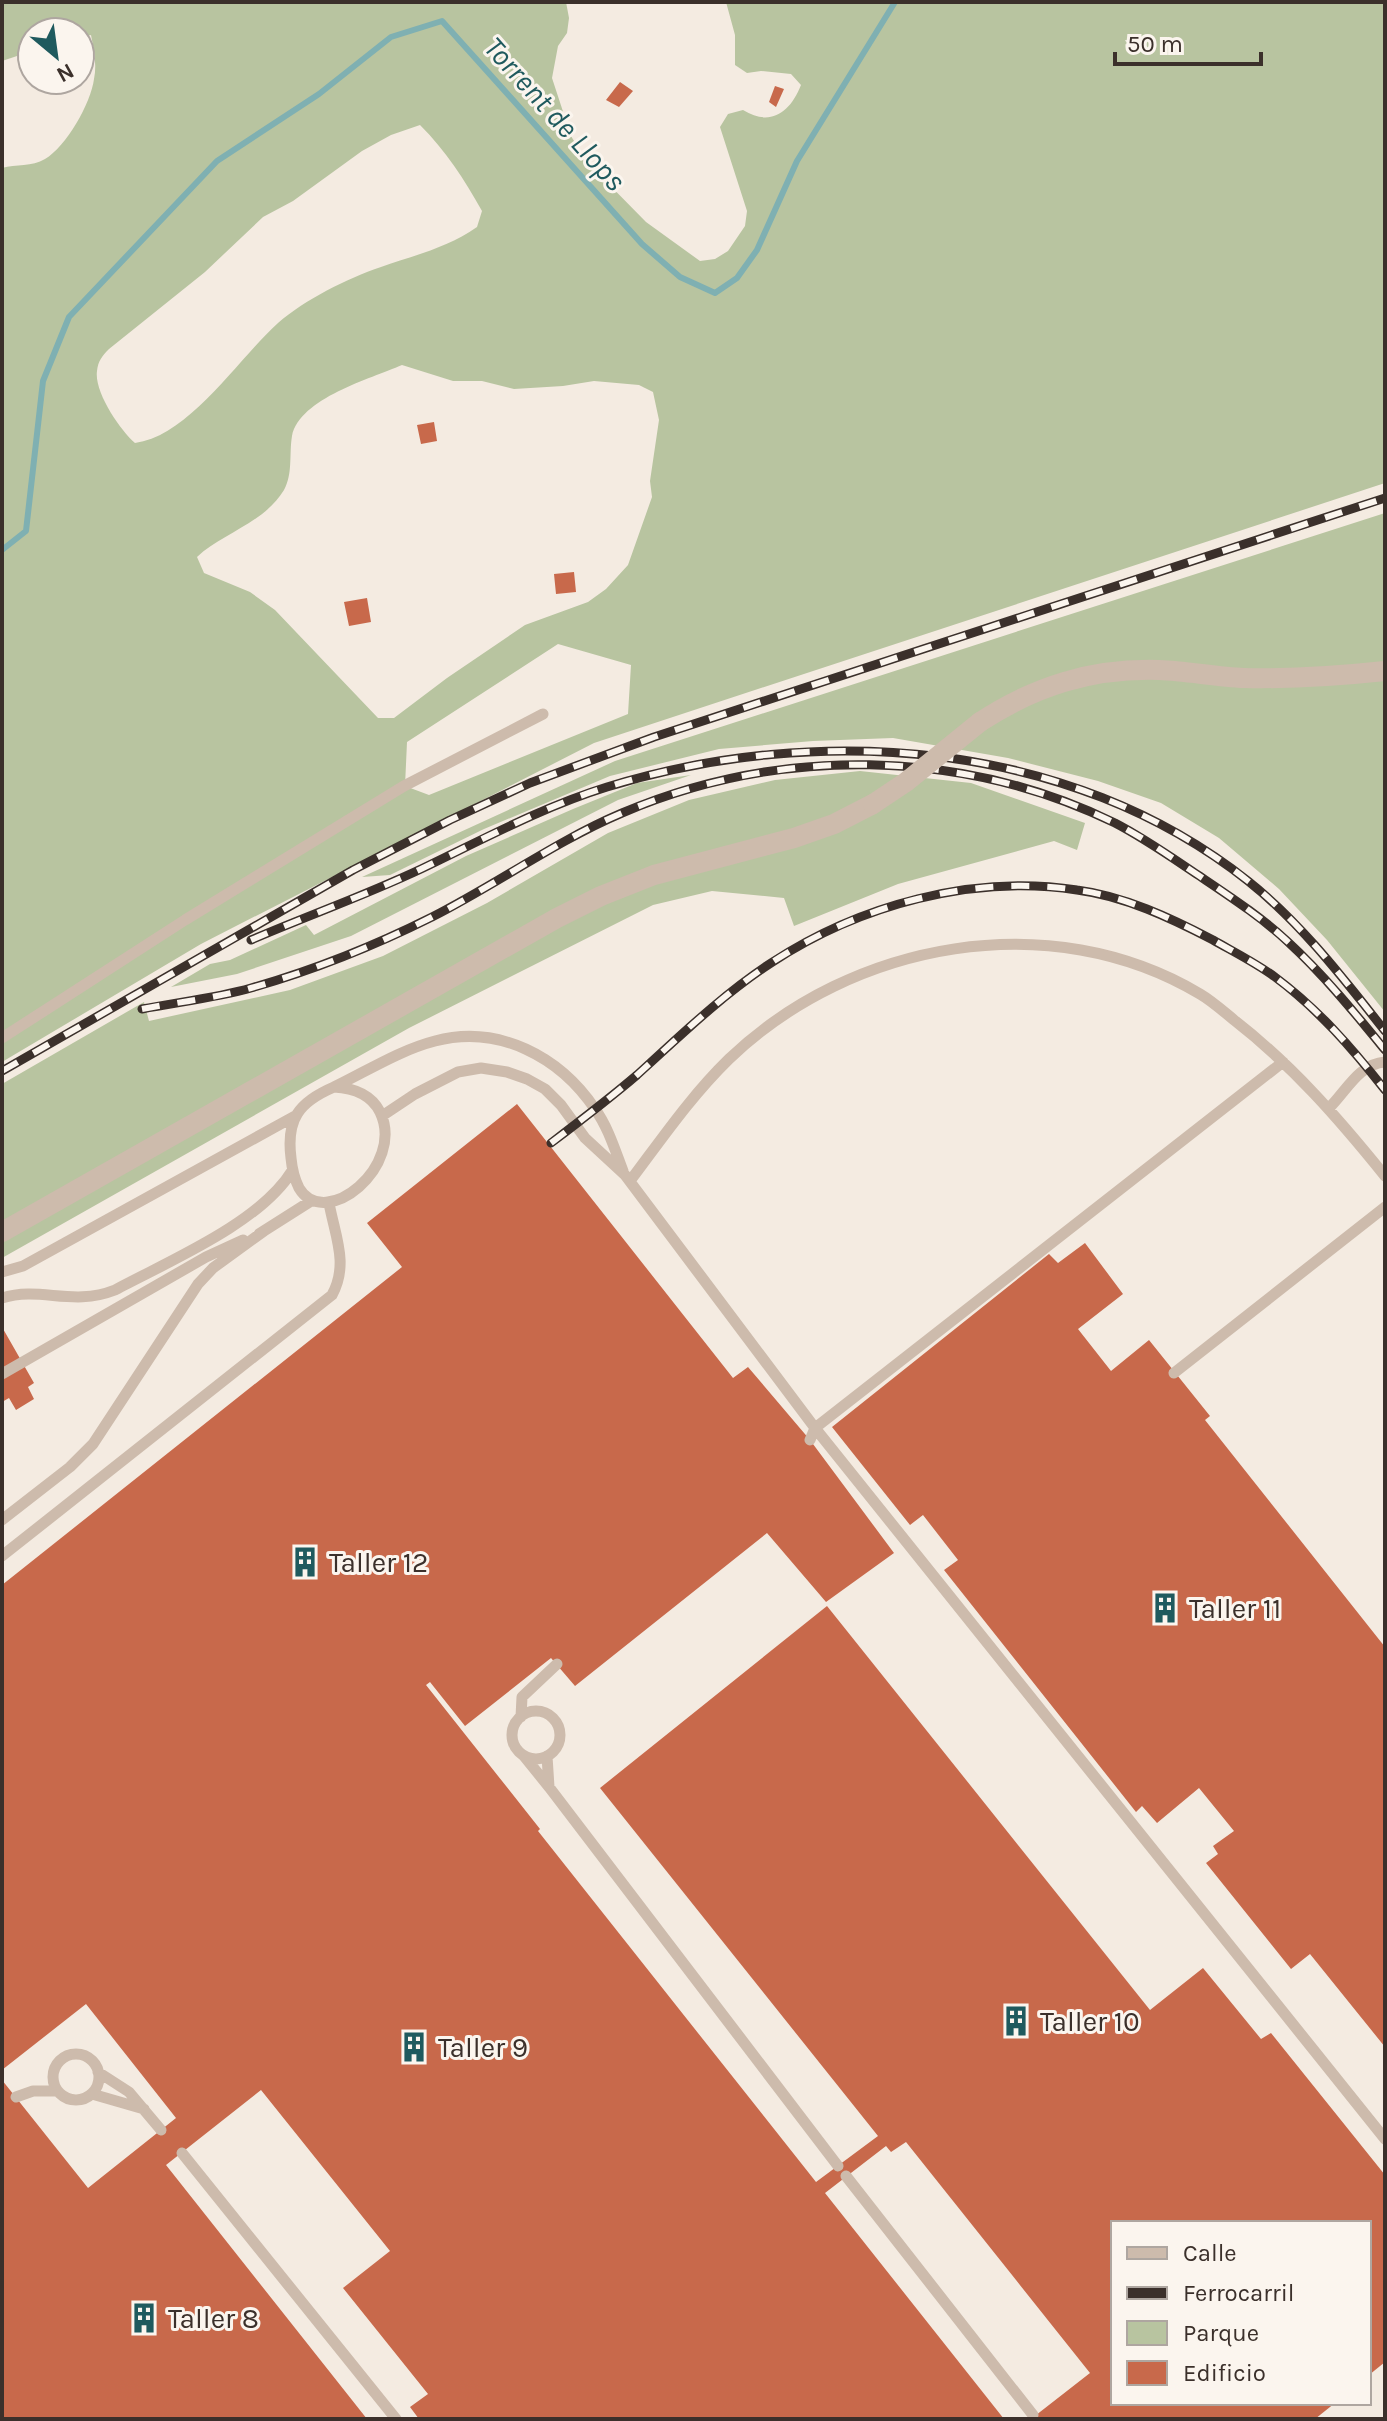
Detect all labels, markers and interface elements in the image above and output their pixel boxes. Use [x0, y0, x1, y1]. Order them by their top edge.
north arrow [16, 16, 96, 96]
scale bar [1115, 16, 1261, 66]
water label: Torrent de Llops [476, 30, 634, 198]
text: 50 m [1127, 30, 1183, 58]
text: N [52, 57, 78, 88]
building icon: Taller 12 [288, 1545, 322, 1579]
place label: Taller 12 [329, 1546, 428, 1579]
building icon: Taller 11 [1148, 1591, 1182, 1625]
place label: Taller 11 [1189, 1592, 1281, 1625]
building icon: Taller 10 [999, 2004, 1033, 2038]
place label: Taller 10 [1040, 2005, 1140, 2038]
building icon: Taller 9 [397, 2030, 431, 2064]
place label: Taller 9 [438, 2031, 528, 2064]
legend [1111, 2221, 1371, 2405]
text: Calle [1183, 2239, 1237, 2267]
text: Ferrocarril [1183, 2279, 1295, 2307]
building icon: Taller 8 [127, 2301, 161, 2335]
place label: Taller 8 [168, 2302, 259, 2335]
text: Parque [1183, 2319, 1259, 2347]
text: Edificio [1183, 2359, 1266, 2387]

